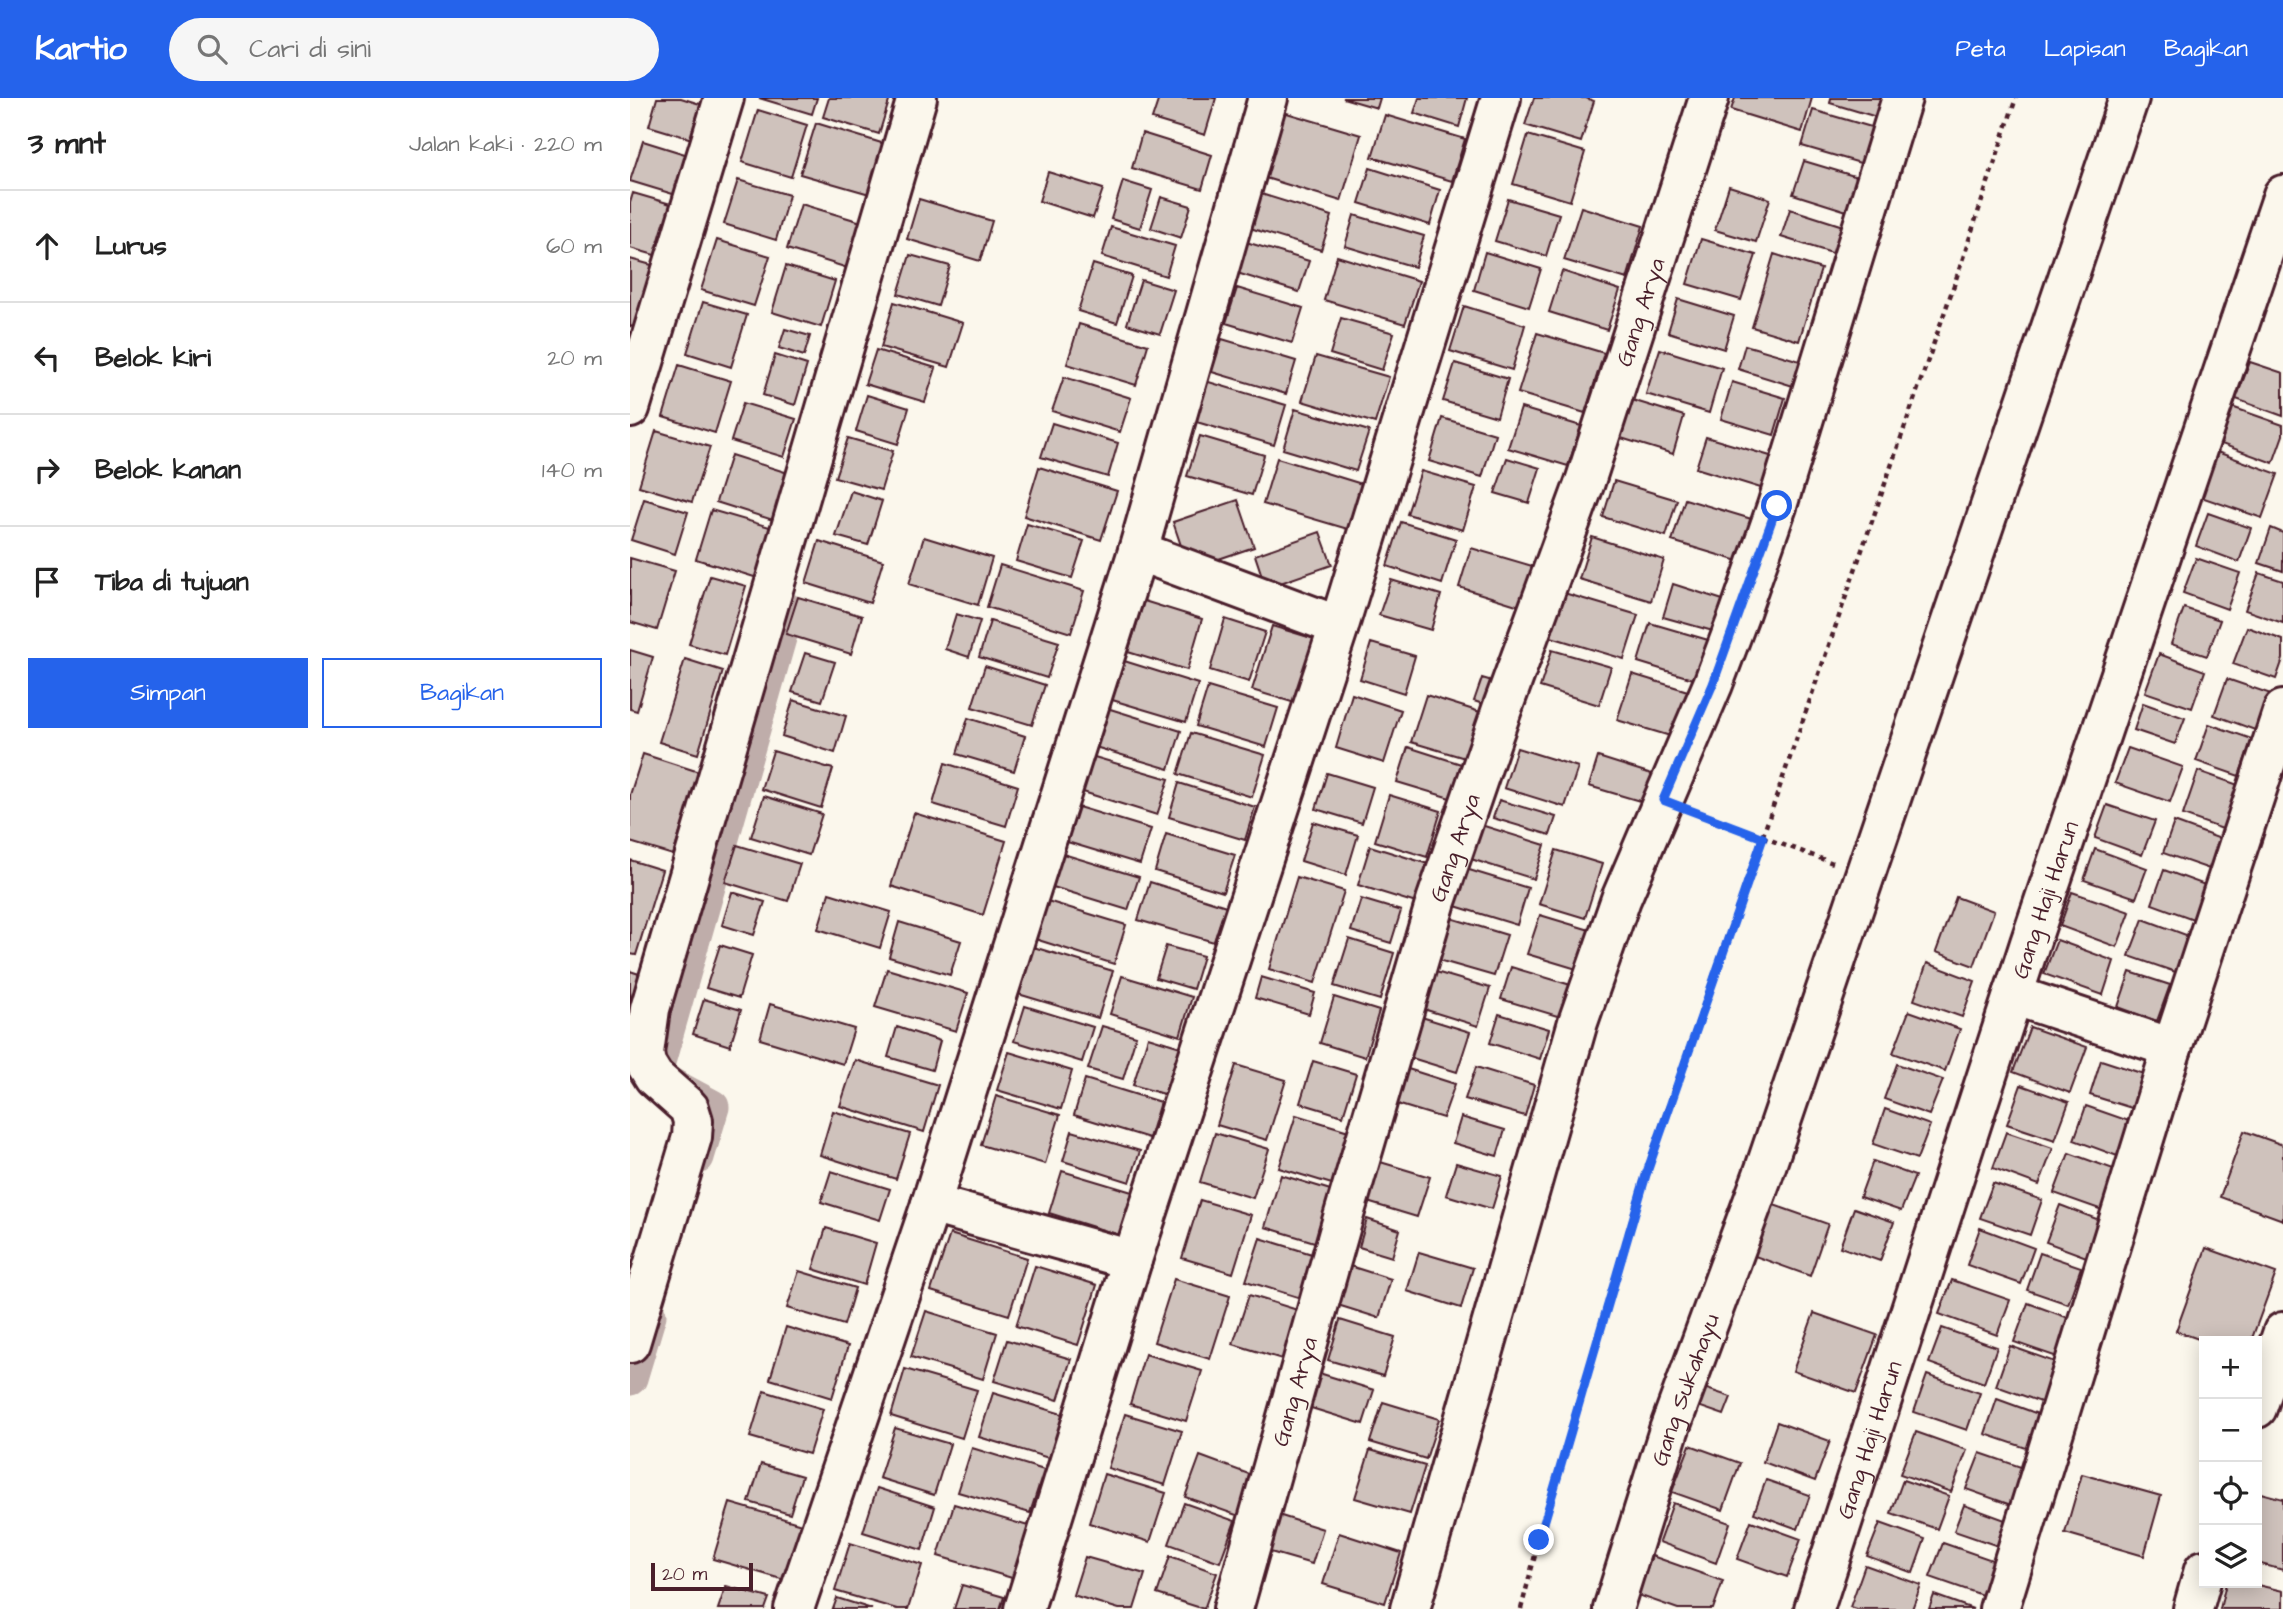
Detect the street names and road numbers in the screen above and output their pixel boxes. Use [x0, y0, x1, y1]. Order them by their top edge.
street label: Gang Arya [1608, 254, 1673, 370]
street label: Gang Arya [1422, 789, 1489, 906]
street label: Gang Haji Harun [2005, 817, 2087, 983]
street label: Gang Sukahayu [1644, 1309, 1728, 1470]
street label: Gang Arya [1265, 1333, 1326, 1450]
street label: Gang Haji Harun [1829, 1357, 1910, 1523]

